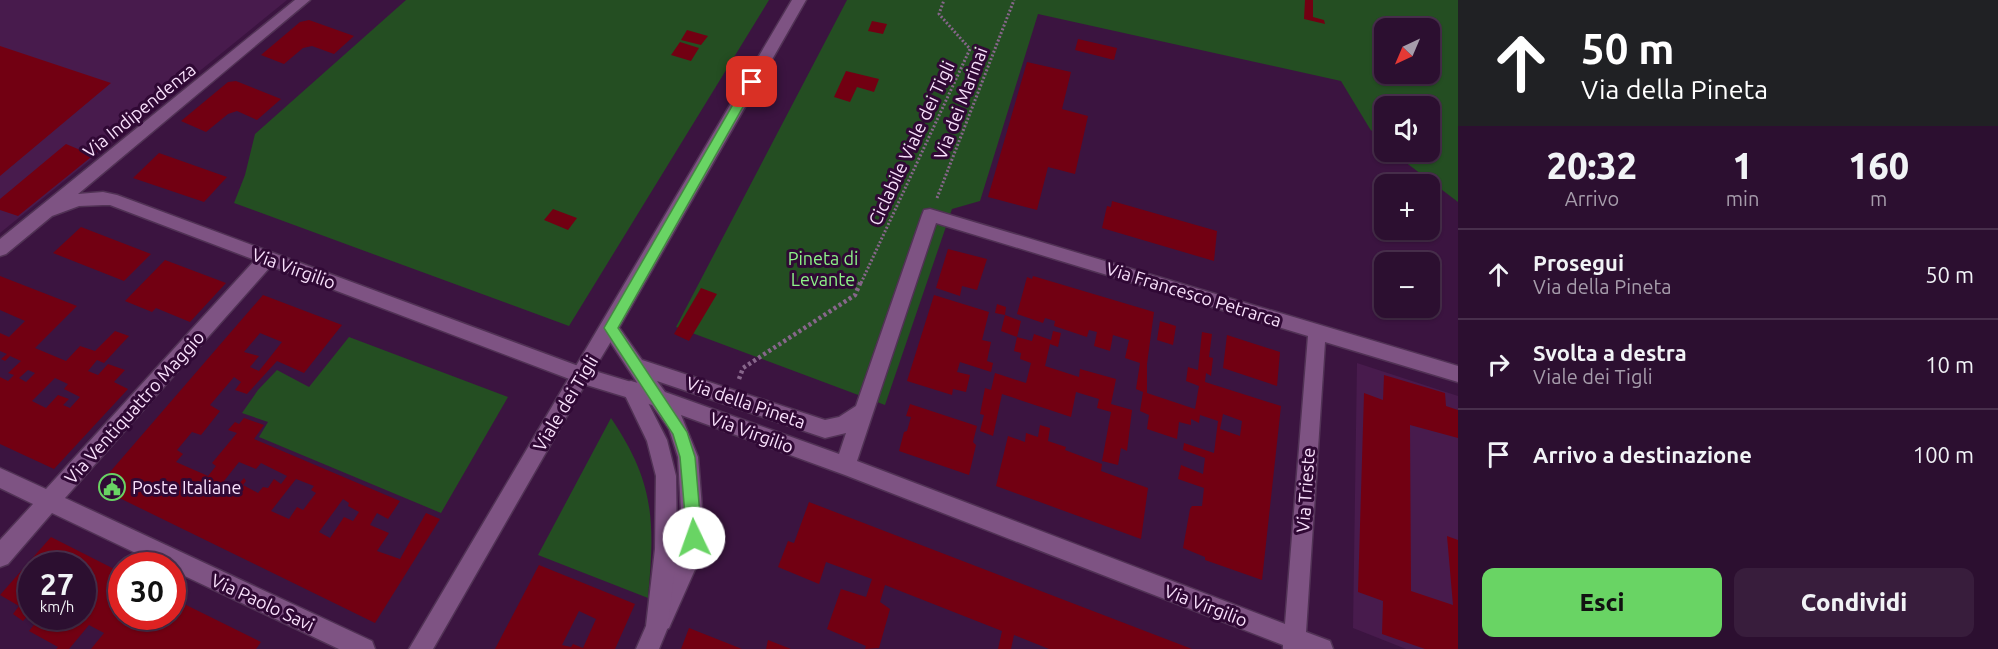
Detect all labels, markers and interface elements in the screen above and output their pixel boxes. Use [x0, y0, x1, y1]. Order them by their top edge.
north arrow [1374, 18, 1440, 84]
map controls [1374, 18, 1440, 318]
icon: ahead [1482, 24, 1560, 102]
text: 50 m [1581, 25, 1675, 72]
street label: Via dei Marinai [929, 44, 991, 162]
pin [726, 56, 777, 107]
street label: Ciclabile Viale dei Tigli [864, 58, 958, 228]
street label: Via Indipendenza [79, 59, 199, 161]
icon: arrive [735, 65, 768, 98]
text: Via della Pineta [1581, 74, 1768, 104]
button: sound [1374, 96, 1440, 162]
text: 20:32 [1547, 145, 1637, 186]
text: 1 [1732, 145, 1753, 186]
text: 160 [1848, 145, 1909, 186]
button: + [1374, 174, 1440, 240]
text: Arrivo [1565, 187, 1619, 210]
text: min [1726, 187, 1759, 210]
text: m [1870, 187, 1887, 210]
street label: Via Virgilio [250, 244, 338, 292]
park label: Pineta di Levante [788, 248, 858, 289]
text: Prosegui [1533, 250, 1624, 275]
button: − [1374, 252, 1440, 318]
street label: Via Francesco Petrarca [1104, 258, 1284, 330]
icon: ahead [1482, 258, 1515, 291]
text: 50 m [1925, 262, 1974, 287]
text: Via della Pineta [1533, 275, 1672, 298]
street label: Via Ventiquattro Maggio [60, 327, 208, 487]
text: Svolta a destra [1533, 340, 1687, 365]
icon: right [1482, 348, 1515, 381]
street label: Viale dei Tigli [529, 352, 601, 454]
text: 10 m [1925, 352, 1974, 377]
text: Viale dei Tigli [1533, 365, 1653, 388]
street label: Via della Pineta [684, 372, 808, 432]
street label: Via Virgilio [708, 408, 796, 456]
icon: arrive [1482, 438, 1515, 471]
text: Arrivo a destinazione [1533, 442, 1752, 467]
text: 100 m [1913, 442, 1974, 467]
street label: Via Trieste [1292, 447, 1318, 533]
public building icon: Poste Italiane [97, 472, 127, 502]
place label: Poste Italiane [132, 477, 241, 497]
position arrow [662, 506, 726, 570]
speed limit sign: 30 [108, 552, 186, 630]
text: 27 [40, 567, 74, 601]
button: Esci [1482, 568, 1722, 637]
button: Condividi [1734, 568, 1974, 637]
street label: Via Paolo Savi [208, 569, 318, 635]
street label: Via Virgilio [1162, 580, 1250, 630]
text: km/h [40, 598, 74, 615]

